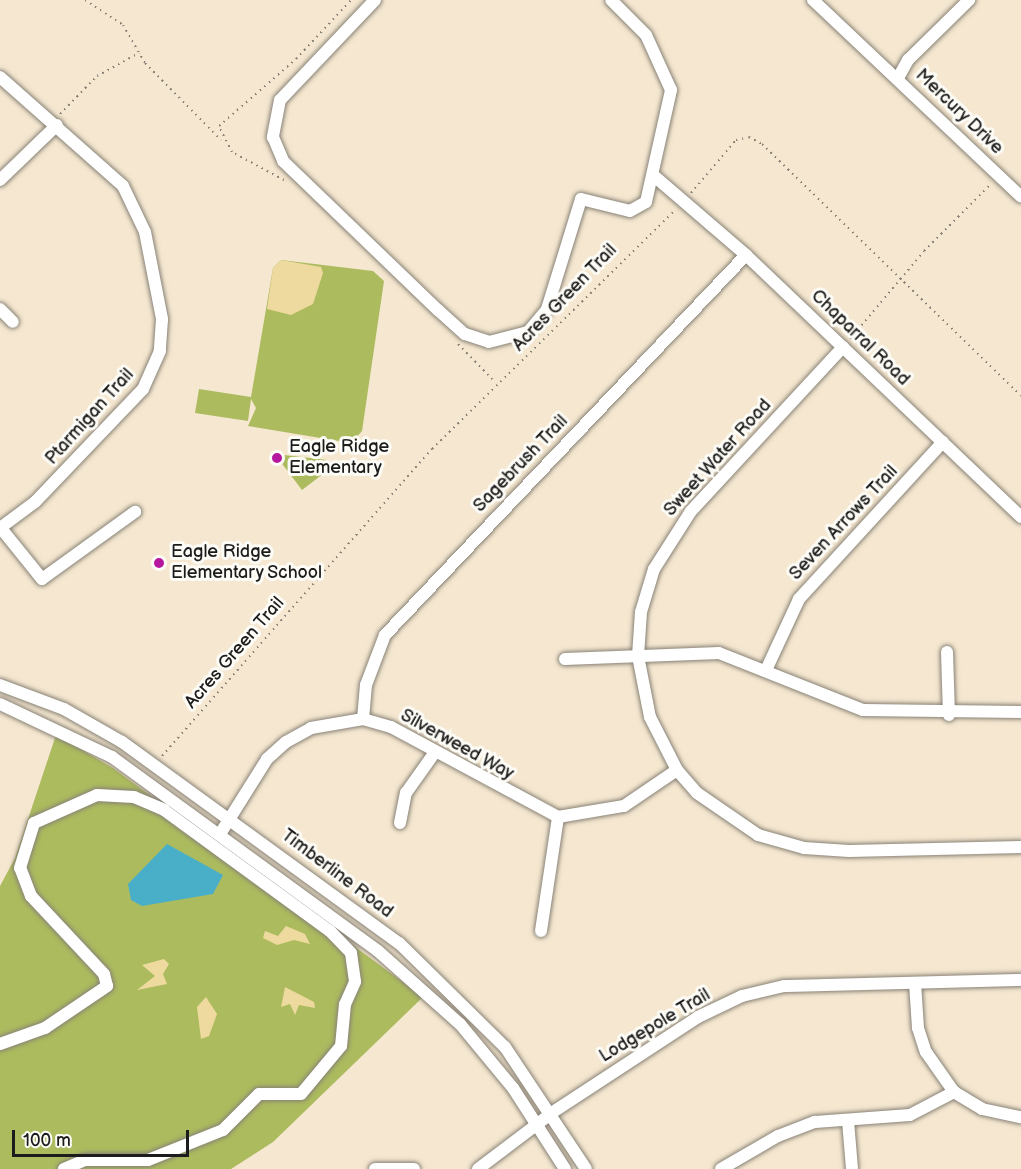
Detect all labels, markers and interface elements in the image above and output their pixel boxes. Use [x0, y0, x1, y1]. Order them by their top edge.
street label: Mercury Drive [910, 64, 1008, 160]
street label: Acres Green Trail [508, 240, 622, 356]
street label: Chaparral Road [806, 285, 914, 391]
street label: Ptarmigan Trail [41, 364, 139, 470]
street label: Sweet Water Road [660, 395, 776, 521]
street label: Sagebrush Trail [469, 411, 573, 517]
place label: Eagle Ridge Elementary [289, 437, 389, 480]
marker: Eagle Ridge Elementary [270, 451, 284, 465]
street label: Seven Arrows Trail [785, 461, 903, 585]
place label: Eagle Ridge Elementary School [171, 542, 324, 584]
marker: Eagle Ridge Elementary School [152, 556, 166, 570]
street label: Acres Green Trail [181, 593, 289, 713]
street label: Silverweed Way [396, 705, 518, 785]
street label: Timberline Road [277, 825, 397, 923]
street label: Lodgepole Trail [595, 984, 715, 1068]
scale bar [15, 1118, 192, 1156]
text: 100 m [23, 1130, 71, 1151]

